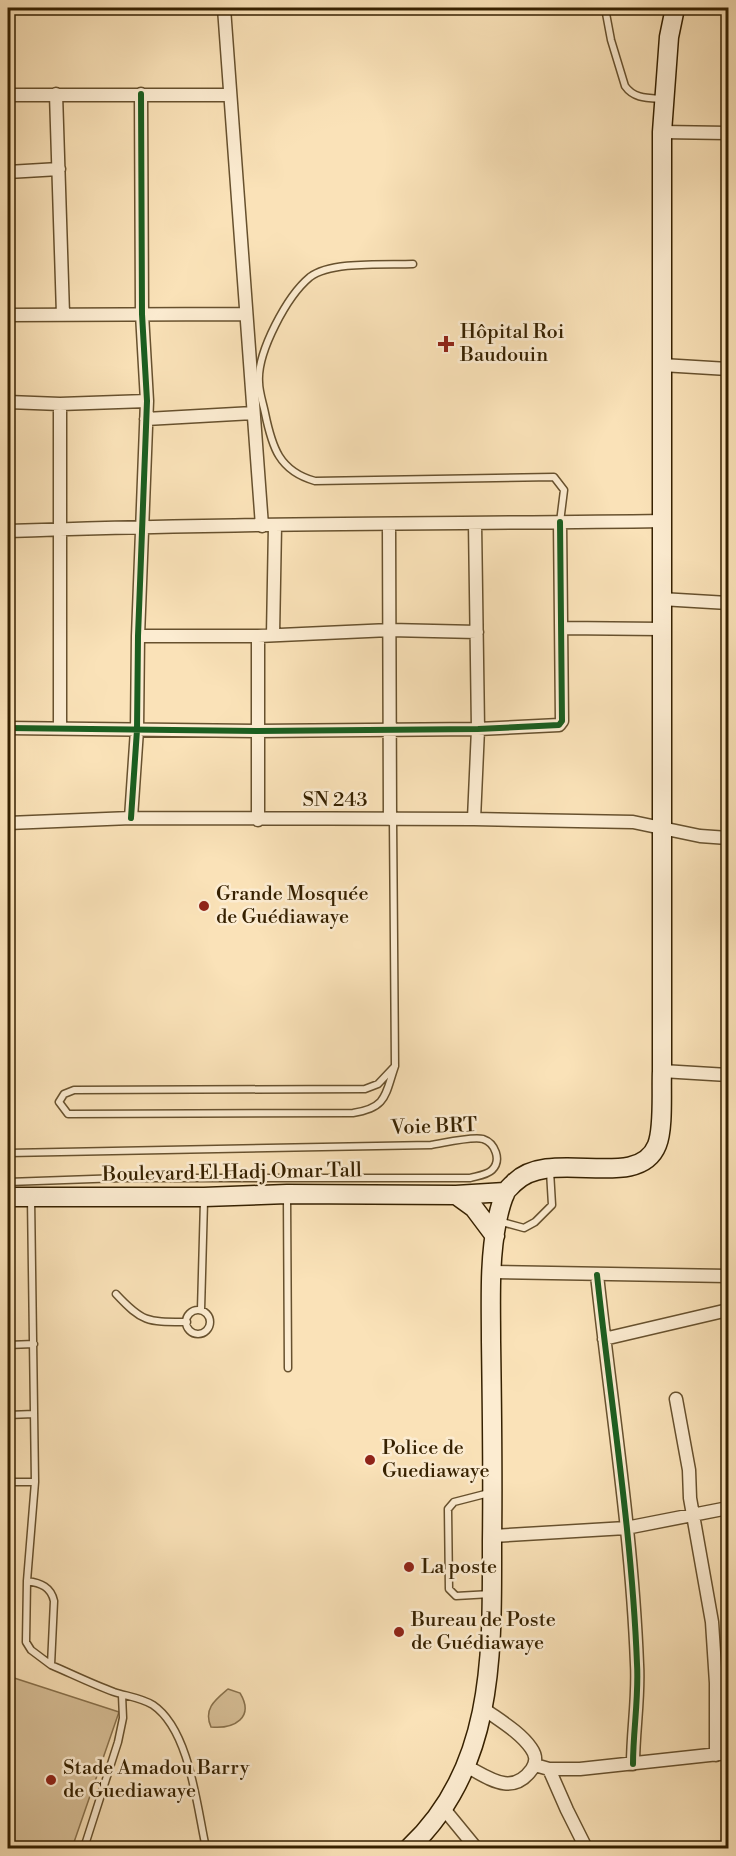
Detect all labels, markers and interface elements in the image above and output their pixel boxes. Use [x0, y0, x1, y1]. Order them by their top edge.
place label: Hôpital Roi Baudouin [459, 320, 565, 368]
marker: Hôpital Roi Baudouin [437, 335, 455, 353]
street label: SN 243 [303, 788, 367, 813]
place label: Grande Mosquée de Guédiawaye [216, 882, 369, 930]
marker: Grande Mosquée de Guédiawaye [197, 899, 211, 913]
street label: Voie BRT [389, 1113, 478, 1141]
street label: Boulevard El Hadj Omar Tall [101, 1158, 362, 1188]
place label: Police de Guediawaye [382, 1436, 490, 1484]
marker: Police de Guediawaye [363, 1453, 377, 1467]
place label: La poste [421, 1555, 497, 1580]
marker: La poste [402, 1560, 416, 1574]
place label: Bureau de Poste de Guédiawaye [410, 1608, 556, 1656]
marker: Bureau de Poste de Guédiawaye [392, 1625, 406, 1639]
place label: Stade Amadou Barry de Guediawaye [63, 1756, 250, 1804]
marker: Stade Amadou Barry de Guediawaye [44, 1773, 58, 1787]

